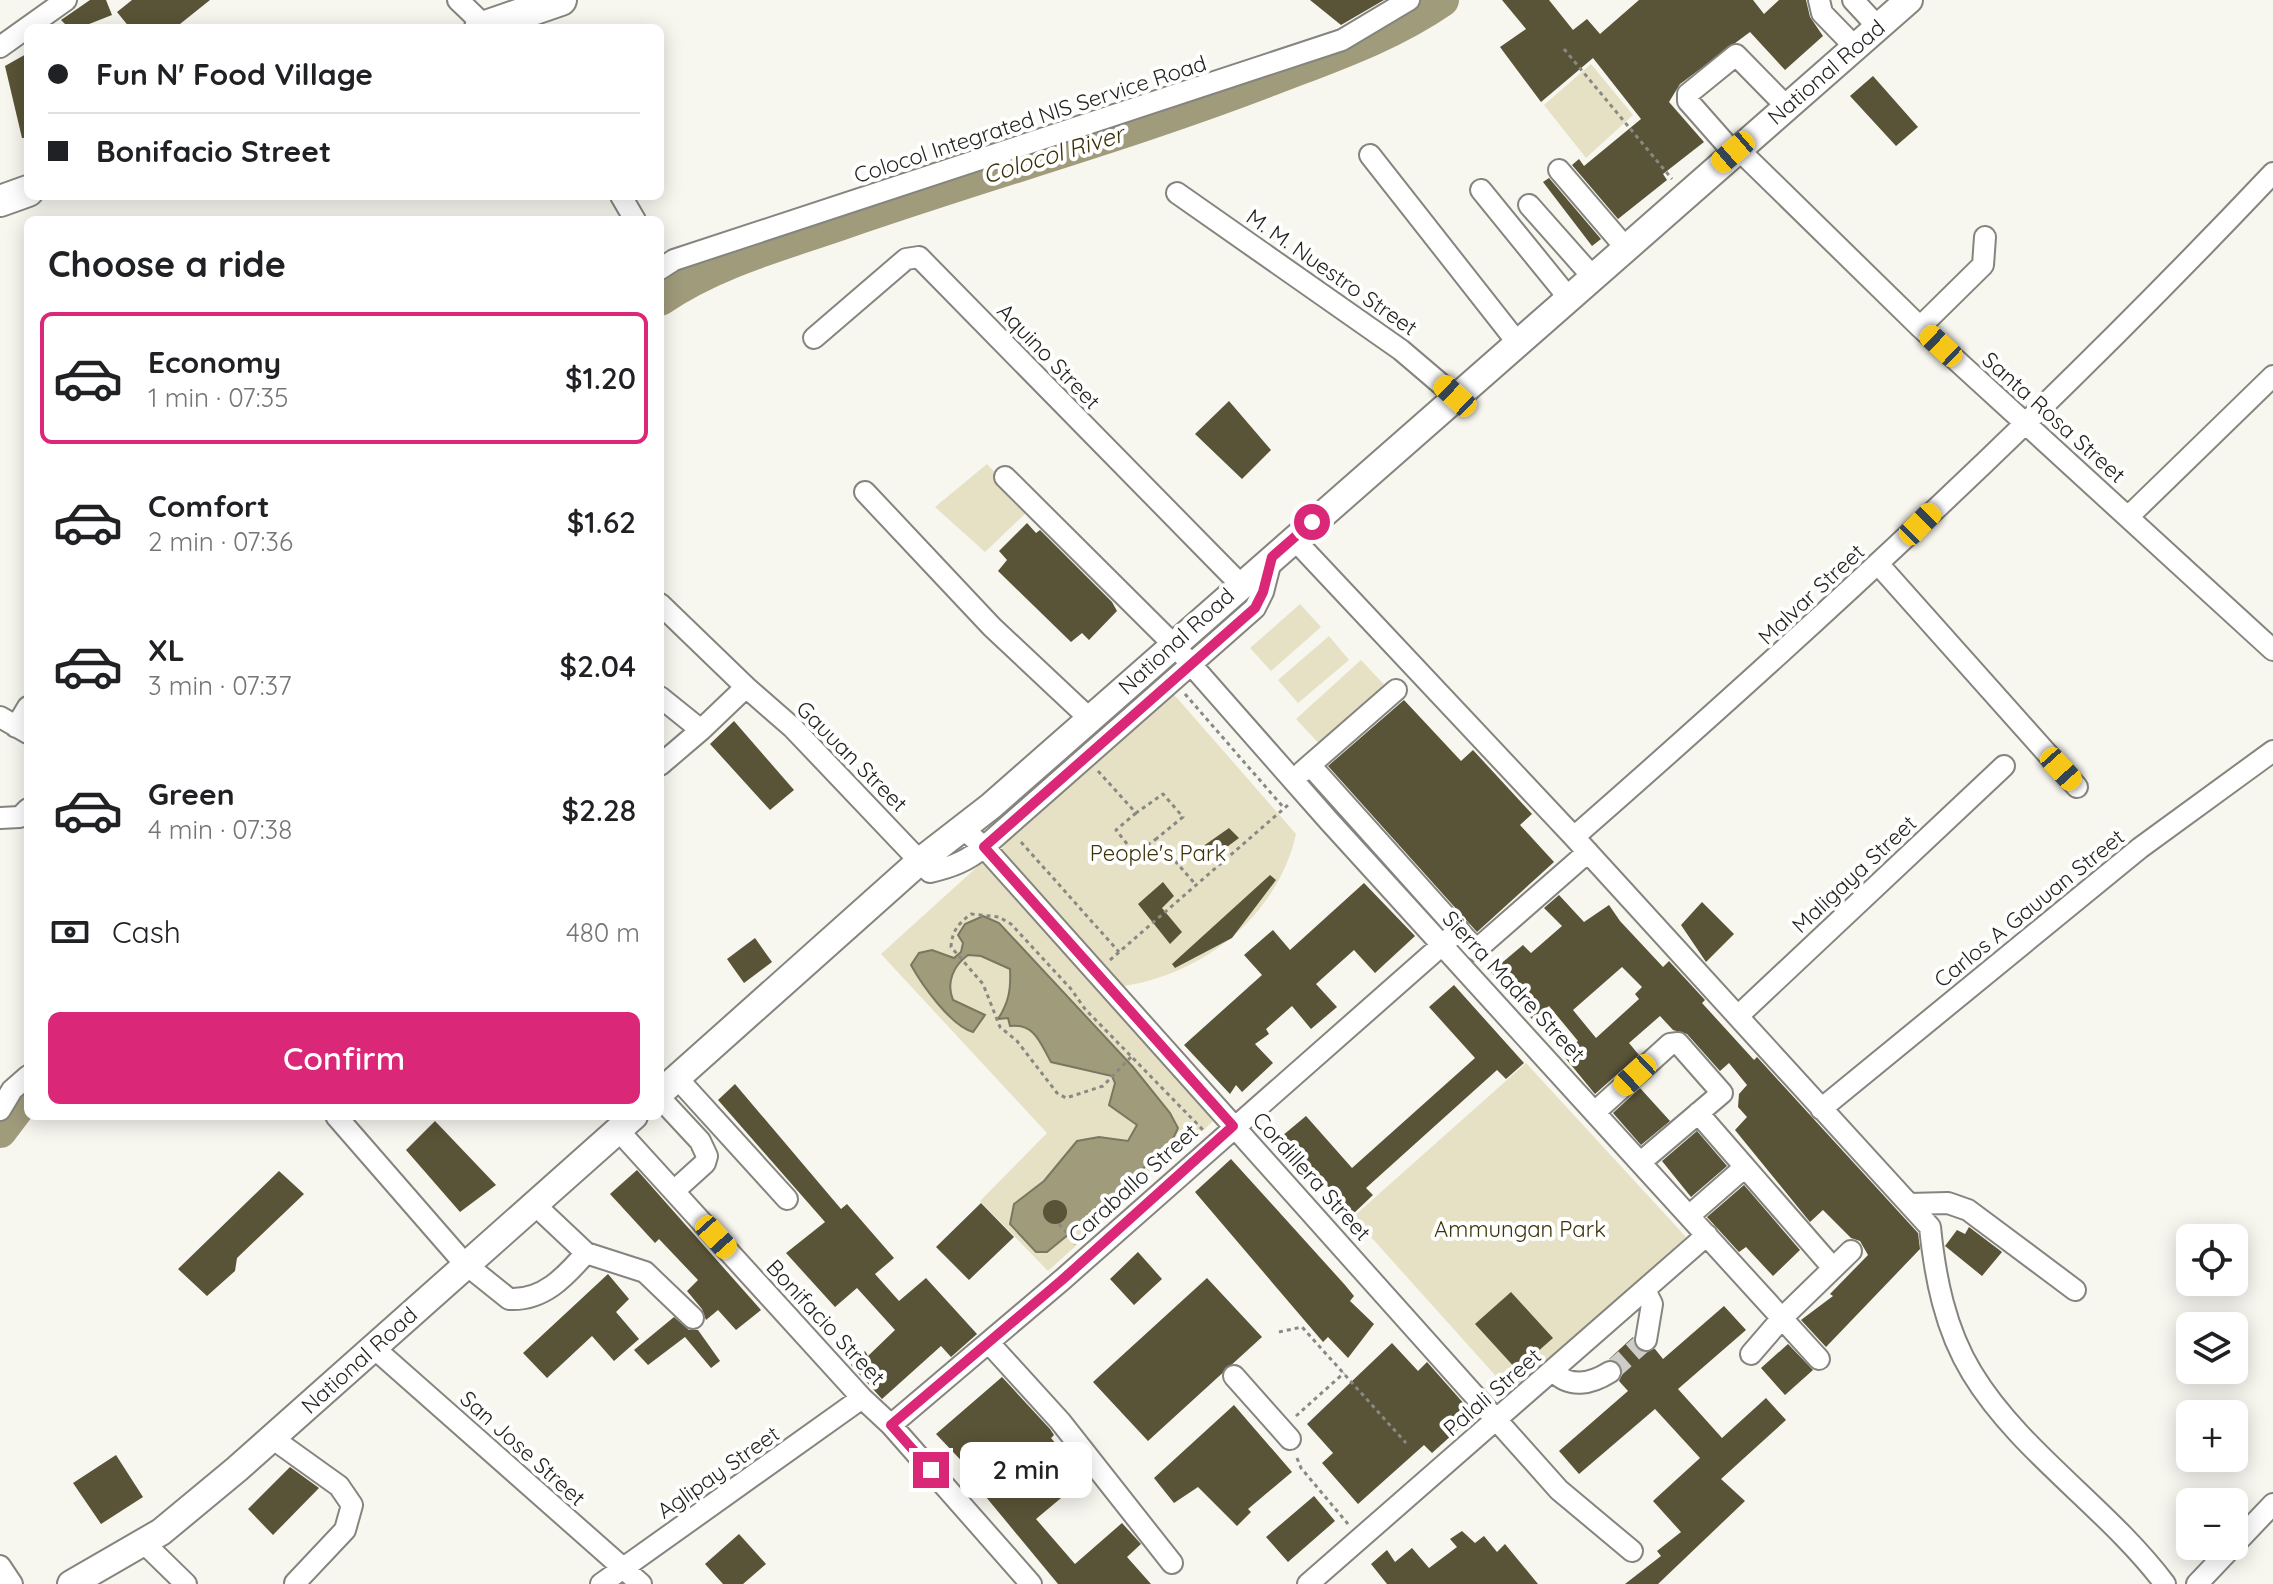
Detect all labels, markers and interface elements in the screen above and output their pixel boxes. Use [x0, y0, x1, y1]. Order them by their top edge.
street label: National Road [1762, 13, 1890, 131]
street label: Colocol Integrated NIS Service Road [850, 49, 1210, 189]
text: Fun N' Food Village [96, 55, 373, 93]
water label: Colocol River [979, 118, 1130, 190]
car [1707, 127, 1759, 177]
text: Bonifacio Street [96, 132, 331, 170]
street label: M. M. Nuestro Street [1241, 202, 1423, 342]
text: Choose a ride [48, 241, 286, 286]
street label: Aquino Street [991, 297, 1107, 415]
car [1915, 321, 1967, 371]
icon: car [52, 342, 124, 414]
text: Economy [148, 343, 281, 381]
street label: Santa Rosa Street [1977, 345, 2131, 489]
text: $1.20 [565, 359, 636, 397]
car [1429, 371, 1481, 421]
text: 1 min · 07:35 [148, 381, 288, 414]
icon: car [52, 486, 124, 558]
text: Comfort [148, 487, 269, 525]
car [1895, 499, 1945, 549]
text: $1.62 [567, 503, 636, 541]
route start [1294, 504, 1330, 540]
text: 2 min · 07:36 [148, 525, 293, 558]
street label: Malvar Street [1752, 538, 1870, 650]
street label: National Road [1112, 582, 1240, 700]
icon: car [52, 630, 124, 702]
text: XL [148, 631, 185, 669]
text: $2.04 [559, 647, 636, 685]
text: 3 min · 07:37 [148, 669, 292, 702]
street label: Gauuan Street [791, 695, 913, 817]
car [2036, 743, 2086, 795]
icon: car [52, 774, 124, 846]
text: Green [148, 775, 235, 813]
text: $2.28 [561, 791, 636, 829]
street label: Maligaya Street [1786, 809, 1922, 939]
text: 4 min · 07:38 [148, 813, 292, 846]
street label: Carlos A Gauuan Street [1928, 823, 2130, 993]
park label: People's Park [1090, 839, 1226, 867]
street label: Sierra Madre Street [1437, 904, 1591, 1068]
icon: cash [48, 910, 92, 954]
text: Cash [112, 913, 181, 951]
text: 480 m [566, 916, 640, 949]
button: Confirm [48, 1012, 640, 1104]
car [1609, 1050, 1661, 1100]
street label: Cordillera Street [1247, 1106, 1377, 1246]
street label: Caraballo Street [1062, 1117, 1204, 1249]
car [691, 1211, 741, 1263]
park label: Ammungan Park [1434, 1215, 1606, 1243]
map controls [2176, 1224, 2248, 1560]
button: locate [2176, 1224, 2248, 1296]
street label: Bonifacio Street [761, 1253, 891, 1391]
street label: National Road [295, 1301, 423, 1419]
button: layers [2176, 1312, 2248, 1384]
street label: Palali Street [1437, 1342, 1547, 1442]
street label: San Jose Street [454, 1384, 592, 1512]
button: + [2176, 1400, 2248, 1472]
street label: Aglipay Street [651, 1420, 785, 1524]
callout: 2 min [959, 1442, 1091, 1498]
route end [913, 1452, 949, 1488]
text: 2 min [992, 1453, 1060, 1486]
button: − [2176, 1488, 2248, 1560]

